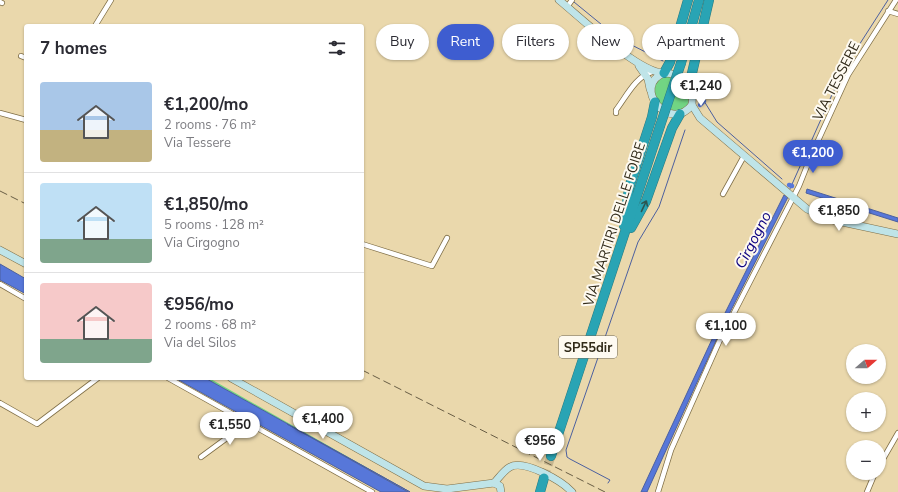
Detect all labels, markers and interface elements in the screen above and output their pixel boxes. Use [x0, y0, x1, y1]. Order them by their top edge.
chip: Buy [376, 24, 429, 60]
chip: Rent [437, 24, 494, 60]
chip: Filters [502, 24, 569, 60]
chip: New [577, 24, 634, 60]
chip: Apartment [642, 24, 739, 60]
text: 7 homes [40, 37, 107, 60]
icon: filters [326, 37, 348, 59]
street label: VIA TESSERE [808, 38, 865, 125]
pin: €1,240 [668, 73, 734, 107]
text: €1,240 [680, 77, 722, 95]
text: €1,200/mo [164, 93, 248, 116]
icon: home [72, 98, 120, 146]
text: 2 rooms · 76 m² [164, 116, 256, 134]
text: Via Tessere [164, 134, 231, 152]
street label: VIA MARTIRI DELLE FOIBE [579, 140, 650, 310]
pin: €1,200 [780, 140, 846, 174]
text: €1,200 [792, 144, 834, 162]
text: €1,850/mo [164, 193, 248, 216]
pin: €1,850 [806, 198, 872, 232]
icon: home [72, 199, 120, 247]
one-way arrow [641, 200, 648, 212]
text: €1,850 [818, 202, 860, 220]
water label: Cirgogno [730, 208, 776, 272]
text: 5 rooms · 128 m² [164, 216, 264, 234]
text: Via Cirgogno [164, 234, 240, 252]
text: €956/mo [164, 293, 234, 316]
icon: home [72, 299, 120, 347]
pin: €1,100 [693, 313, 759, 347]
text: 2 rooms · 68 m² [164, 316, 256, 334]
text: €1,100 [705, 317, 747, 335]
text: Via del Silos [164, 334, 236, 352]
road number: SP55dir [559, 336, 617, 358]
north arrow [846, 344, 886, 384]
map controls [846, 344, 886, 480]
button: + [846, 392, 886, 432]
pin: €1,400 [290, 406, 356, 440]
text: €1,400 [302, 410, 344, 428]
pin: €1,550 [197, 412, 263, 446]
text: €1,550 [209, 416, 251, 434]
pin: €956 [516, 428, 564, 462]
text: €956 [524, 432, 556, 450]
button: − [846, 440, 886, 480]

